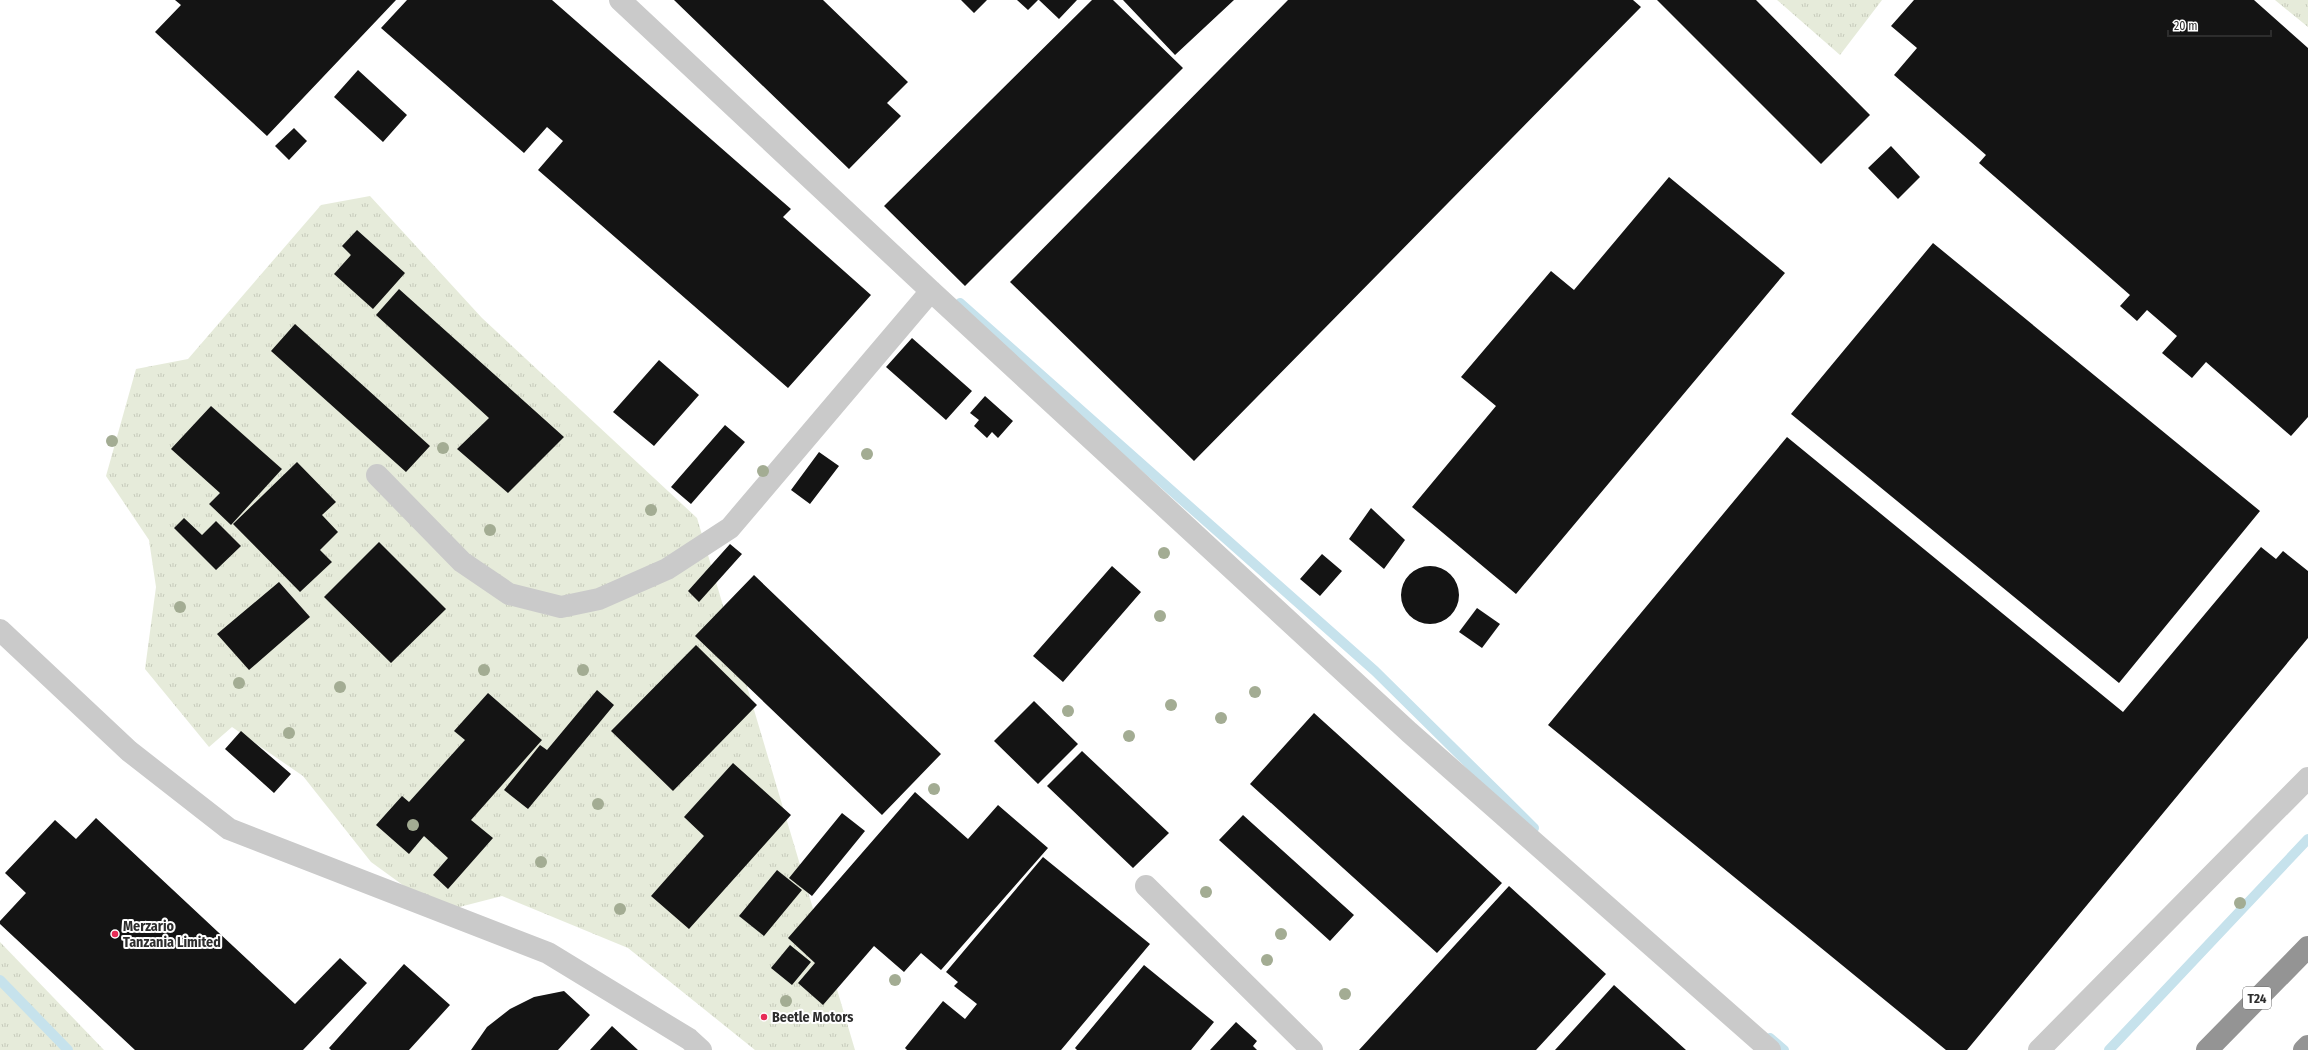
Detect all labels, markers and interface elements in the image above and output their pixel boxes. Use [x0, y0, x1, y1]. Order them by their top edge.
scale bar [2168, 12, 2271, 38]
text: 20 m [2174, 19, 2198, 33]
place label: Merzario Tanzania Limited [123, 918, 221, 951]
marker: Merzario Tanzania Limited [110, 929, 120, 939]
road number: T24 [2243, 987, 2271, 1009]
place label: Beetle Motors [772, 1009, 853, 1026]
marker: Beetle Motors [759, 1012, 769, 1022]

